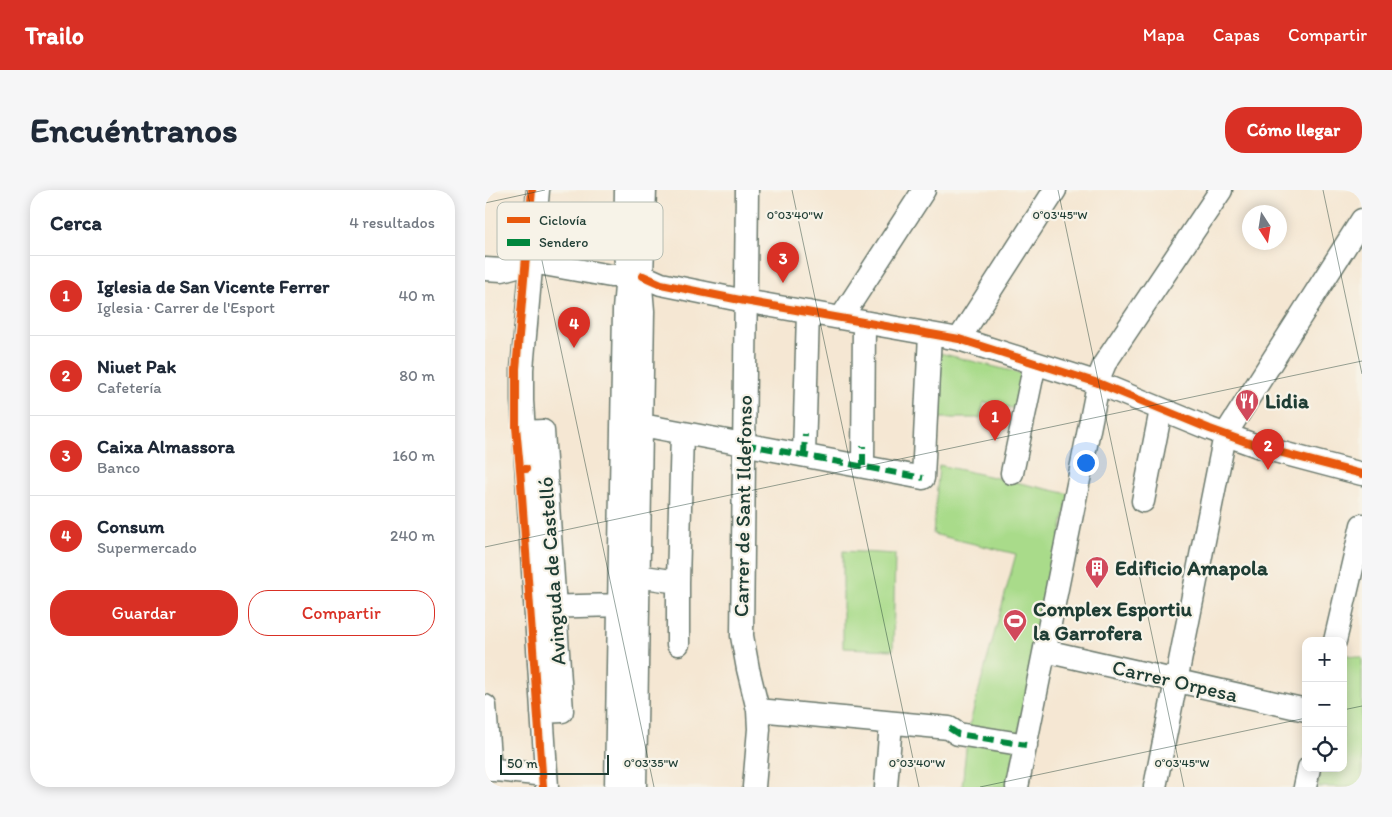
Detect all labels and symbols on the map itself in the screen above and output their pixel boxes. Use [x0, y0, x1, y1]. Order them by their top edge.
legend [497, 202, 663, 260]
north arrow [1242, 205, 1287, 250]
text: 0°03'40"W [767, 208, 823, 222]
text: 0°03'45"W [1032, 208, 1088, 222]
text: Ciclovía [539, 212, 587, 229]
text: Sendero [539, 234, 588, 251]
pin: 3 [767, 242, 799, 283]
pin: 4 [558, 307, 590, 348]
restaurant icon: Lidia [1234, 388, 1260, 422]
place label: Lidia [1265, 388, 1310, 413]
street label: Carrer de Sant Ildefonso [728, 395, 757, 617]
pin: 1 [979, 400, 1011, 441]
pin: 2 [1252, 429, 1284, 470]
your location [1073, 450, 1099, 476]
street label: Avinguda de Castelló [532, 476, 571, 666]
building icon: Edificio Amapola [1084, 555, 1110, 589]
place label: Edificio Amapola [1115, 555, 1269, 581]
place label: Complex Esportiu la Garrofera [1033, 596, 1193, 645]
sports icon: Complex Esportiu la Garrofera [1002, 608, 1028, 642]
street label: Carrer Orpesa [1110, 654, 1240, 707]
scale bar [500, 752, 609, 775]
text: 0°03'35"W [624, 756, 678, 770]
text: 0°03'40"W [889, 756, 945, 770]
text: 0°03'45"W [1154, 756, 1210, 770]

